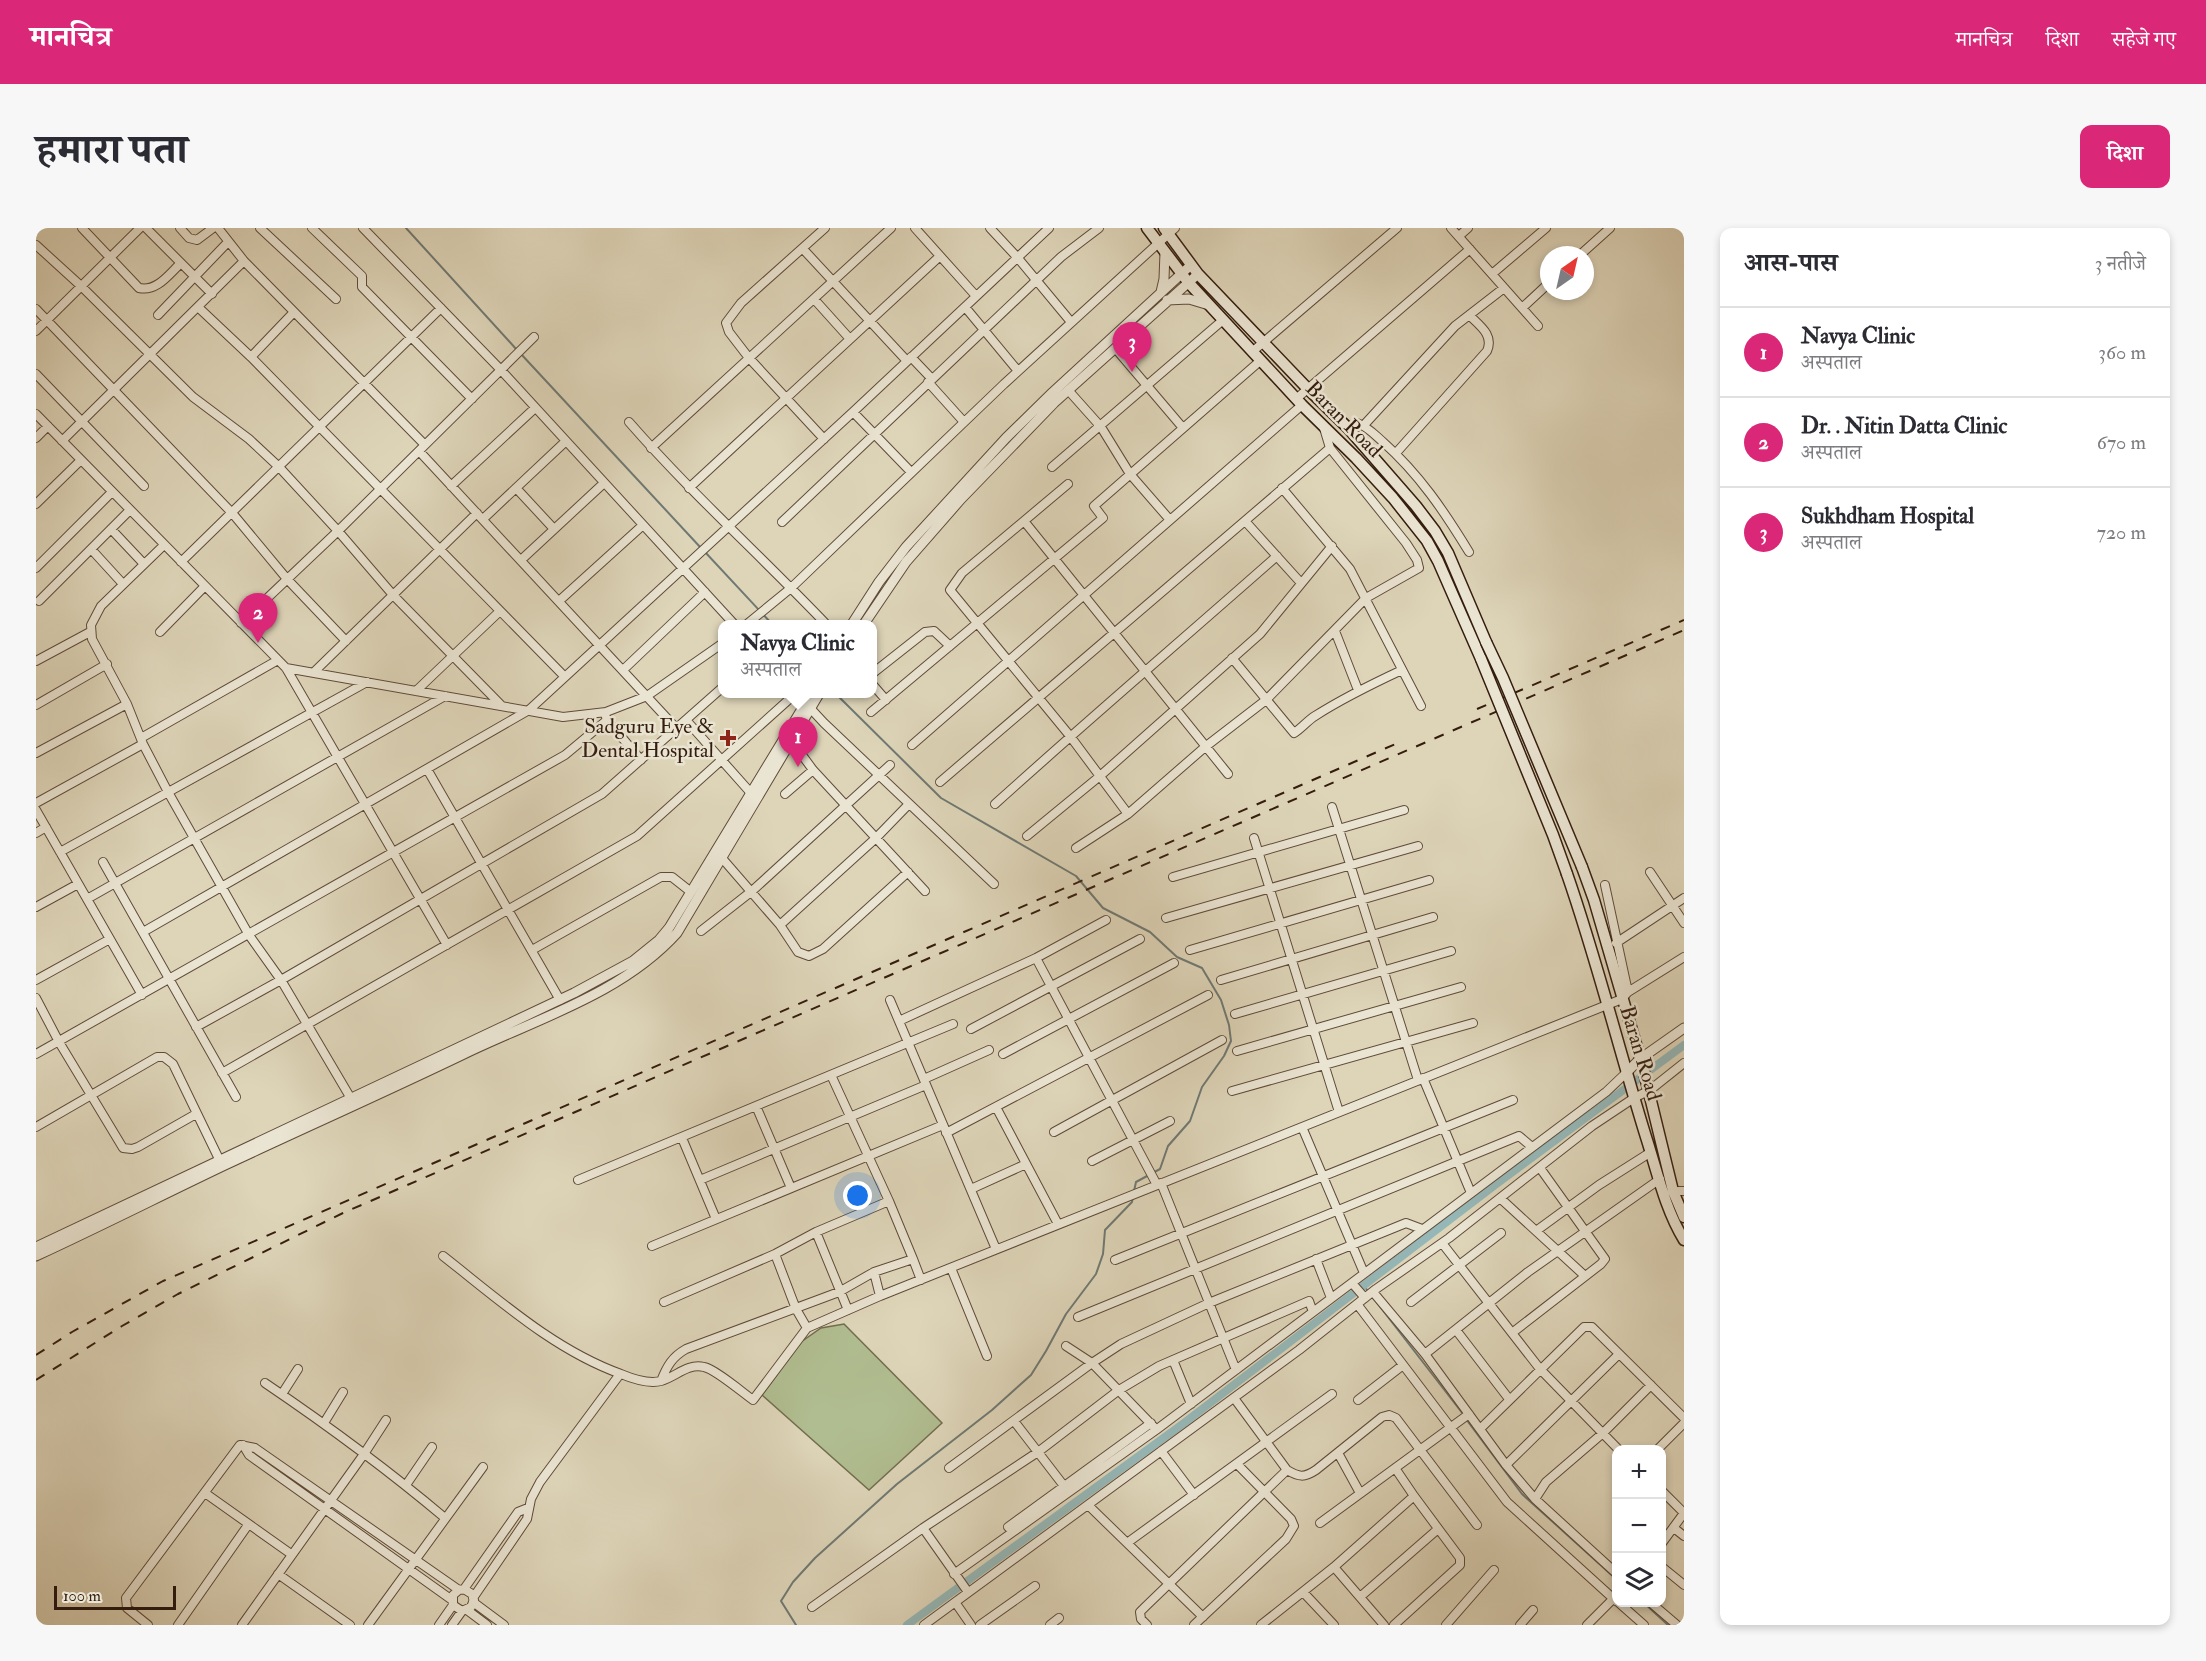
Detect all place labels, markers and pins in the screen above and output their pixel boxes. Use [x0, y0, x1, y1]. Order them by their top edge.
pin: 3 [1112, 322, 1152, 372]
pin: 2 [238, 594, 278, 643]
place label: Sadguru Eye & Dental Hospital [581, 713, 715, 764]
pin: 1 [778, 718, 818, 767]
marker: Sadguru Eye & Dental Hospital [719, 729, 737, 747]

